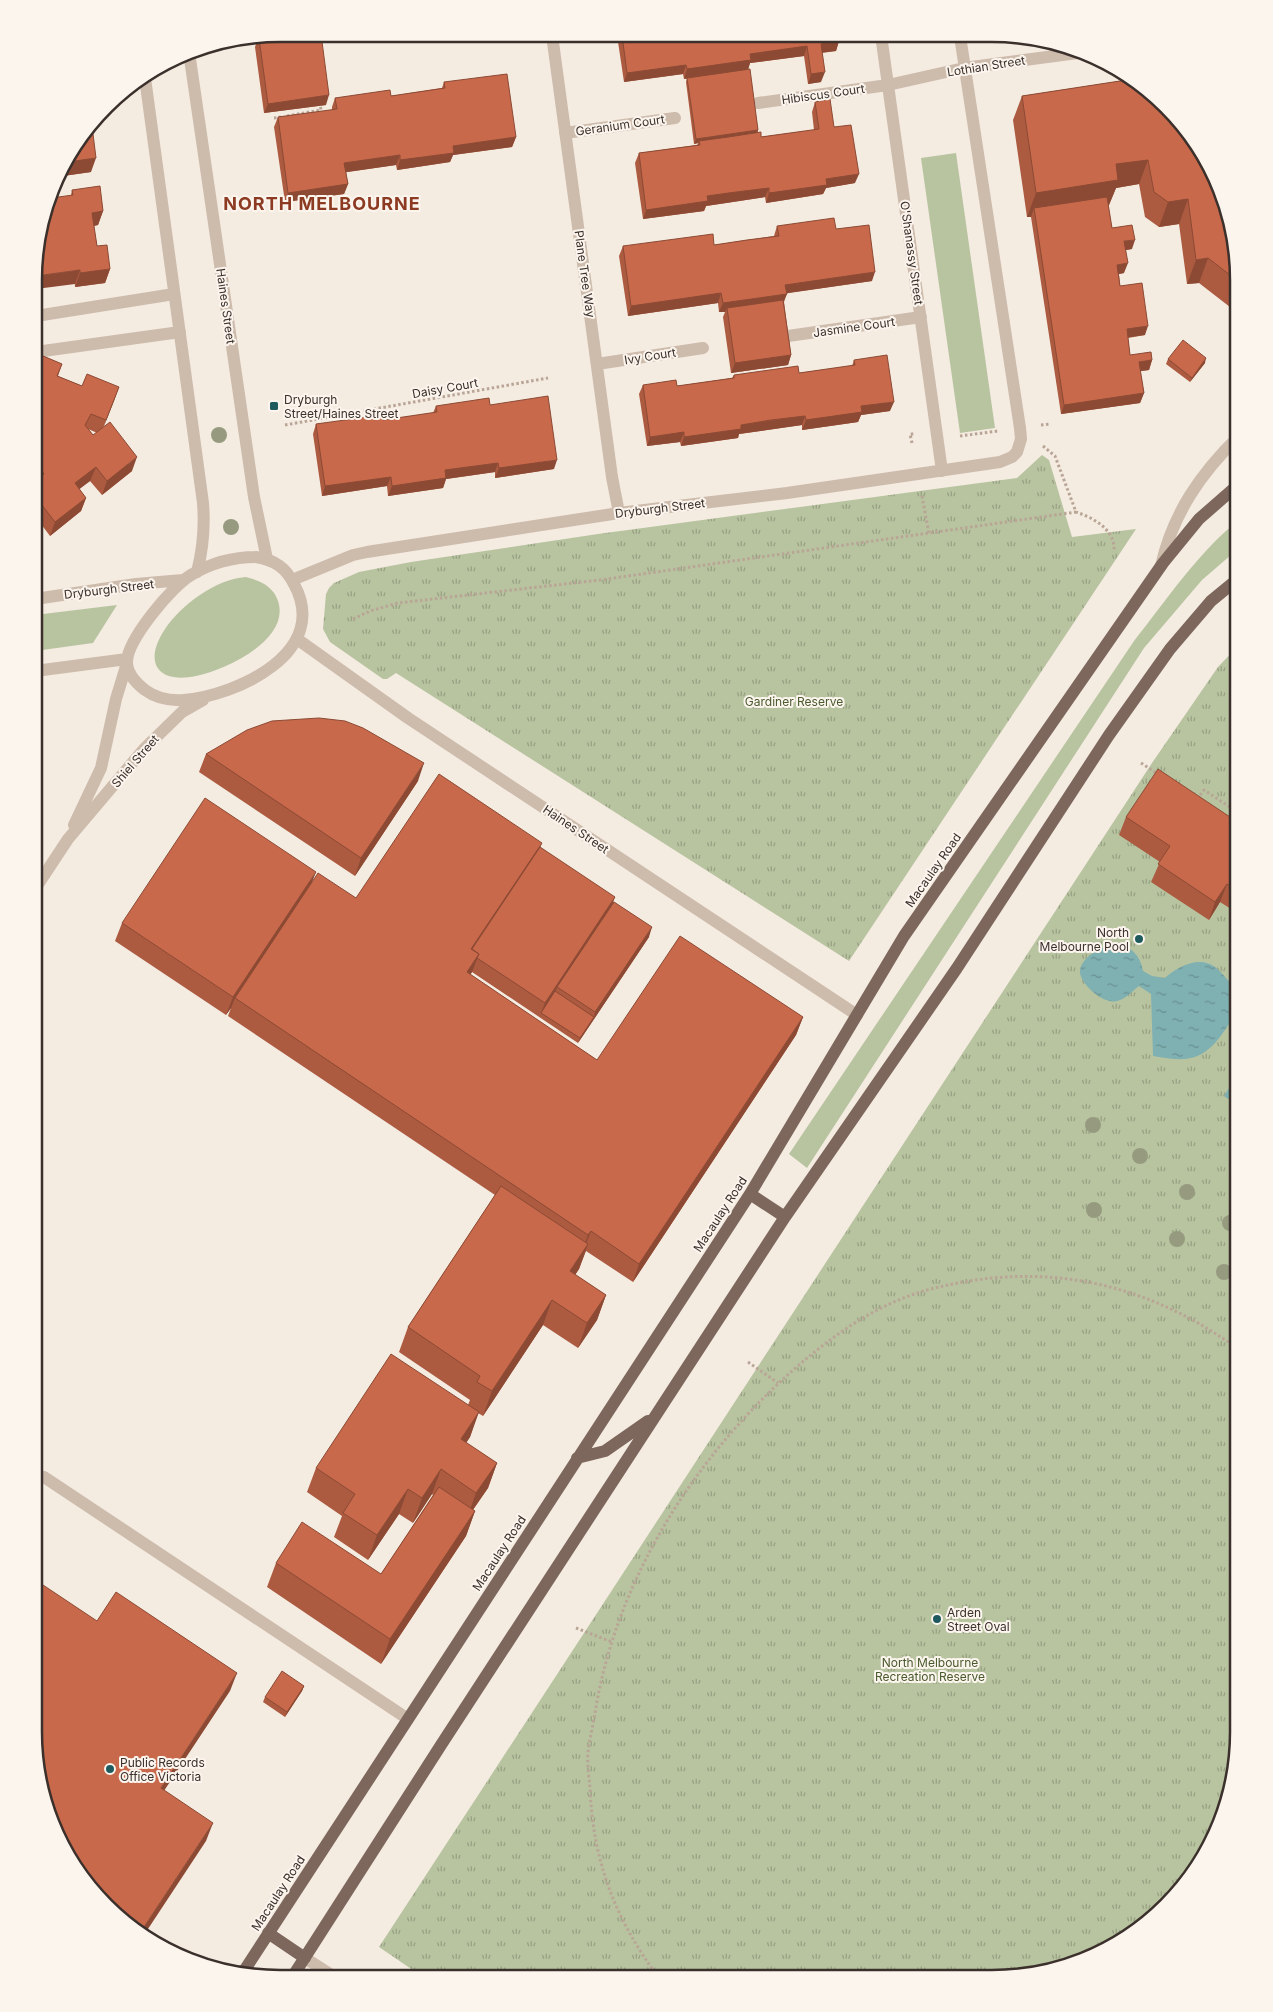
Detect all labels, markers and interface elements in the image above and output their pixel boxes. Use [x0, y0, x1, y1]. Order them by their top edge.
street label: Lothian Street [946, 52, 1026, 80]
street label: Hibiscus Court [780, 81, 866, 107]
street label: Geranium Court [574, 111, 666, 139]
district label: NORTH MELBOURNE [223, 193, 421, 214]
street label: O'Shanassy Street [897, 200, 927, 306]
street label: Plane Tree Way [571, 229, 599, 319]
street label: Haines Street [213, 267, 239, 345]
street label: Jasmine Court [812, 314, 896, 340]
street label: Ivy Court [623, 345, 677, 367]
street label: Daisy Court [411, 375, 479, 401]
place label: Dryburgh Street/Haines Street [284, 392, 398, 421]
marker: Dryburgh Street/Haines Street [268, 400, 280, 412]
street label: Dryburgh Street [614, 495, 706, 521]
street label: Dryburgh Street [63, 576, 155, 602]
park label: Gardiner Reserve [745, 694, 843, 709]
street label: Shiel Street [108, 732, 162, 790]
street label: Haines Street [540, 801, 612, 857]
street label: Macaulay Road [902, 830, 964, 910]
place label: North Melbourne Pool [1040, 925, 1129, 954]
marker: North Melbourne Pool [1133, 933, 1145, 945]
street label: Macaulay Road [690, 1173, 750, 1255]
street label: Macaulay Road [469, 1512, 529, 1594]
place label: Arden Street Oval [947, 1605, 1010, 1634]
marker: Arden Street Oval [931, 1613, 943, 1625]
park label: North Melbourne Recreation Reserve [875, 1655, 985, 1684]
place label: Public Records Office Victoria [120, 1755, 205, 1784]
marker: Public Records Office Victoria [104, 1763, 116, 1775]
street label: Macaulay Road [248, 1852, 308, 1934]

